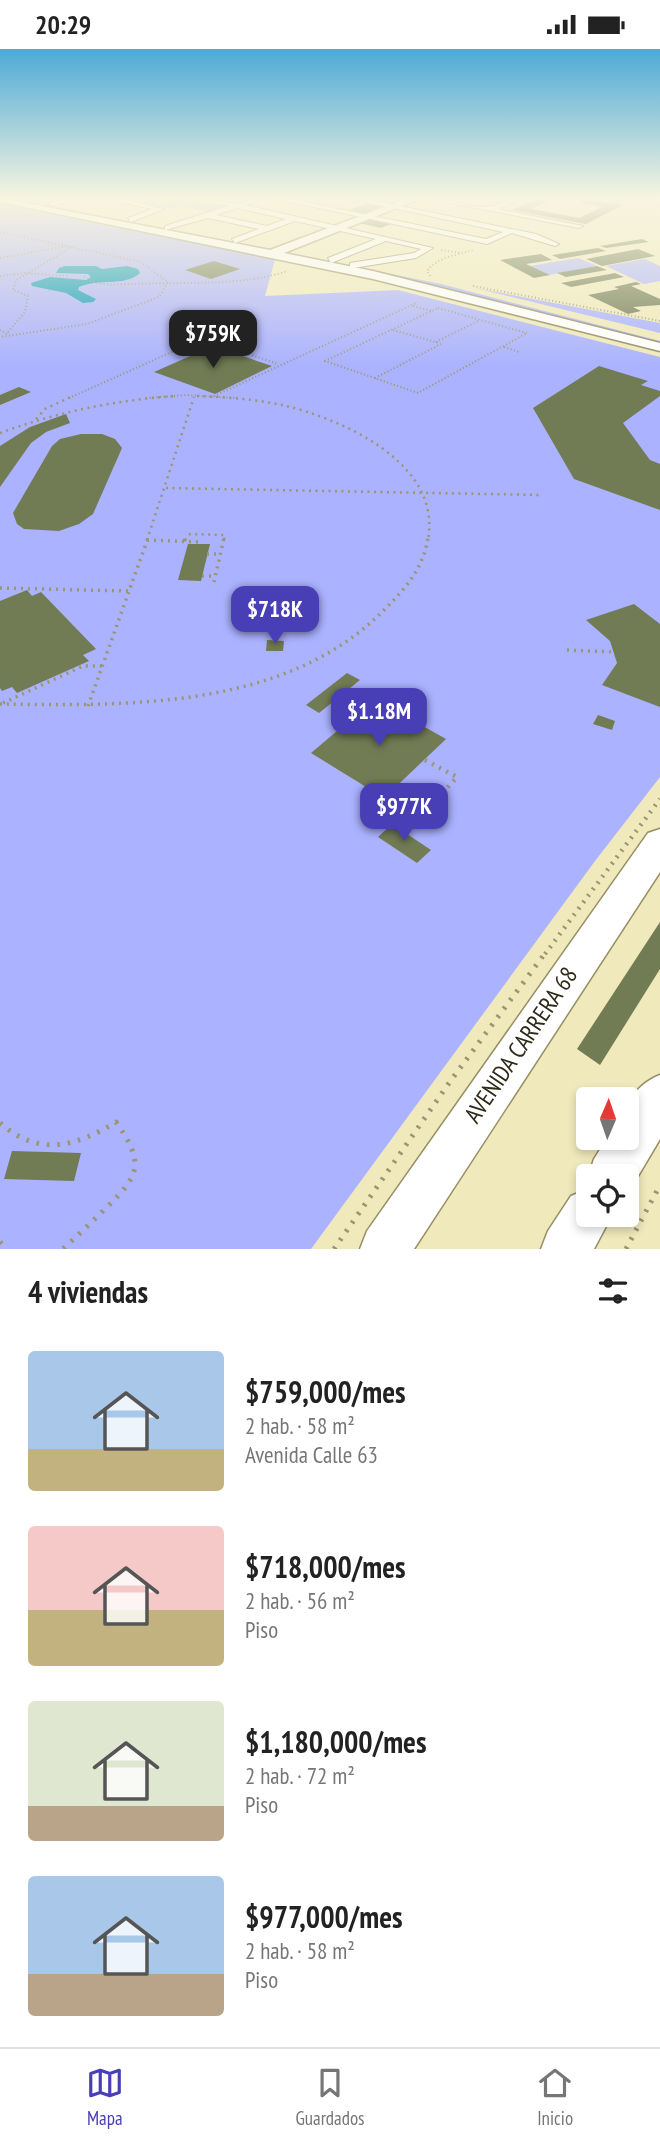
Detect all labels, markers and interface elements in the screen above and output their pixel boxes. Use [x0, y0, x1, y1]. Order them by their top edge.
text: 20:29 [35, 8, 91, 41]
pin: $759K [164, 311, 262, 370]
text: $759K [185, 318, 241, 347]
pin: $718K [226, 587, 324, 646]
text: $718K [247, 594, 303, 623]
pin: $1.18M [322, 689, 436, 748]
text: $1.18M [347, 696, 411, 725]
pin: $977K [355, 783, 453, 843]
text: $977K [376, 791, 432, 820]
street label: AVENIDA CARRERA 68 [457, 961, 584, 1129]
north arrow [576, 1087, 639, 1150]
map controls [576, 1087, 639, 1227]
button: locate [576, 1164, 639, 1227]
text: 4 viviendas [28, 1272, 148, 1311]
icon: filters [594, 1272, 632, 1310]
text: $759,000/mes [245, 1372, 406, 1411]
icon: home [84, 1379, 168, 1463]
text: 2 hab. · 58 m² [245, 1411, 355, 1440]
text: Avenida Calle 63 [245, 1440, 378, 1469]
text: $718,000/mes [245, 1547, 406, 1586]
icon: home [84, 1554, 168, 1638]
text: 2 hab. · 56 m² [245, 1586, 355, 1615]
text: Piso [245, 1615, 278, 1644]
text: $1,180,000/mes [245, 1722, 426, 1761]
icon: home [84, 1729, 168, 1813]
text: 2 hab. · 72 m² [245, 1761, 355, 1790]
text: Piso [245, 1790, 278, 1819]
text: $977,000/mes [245, 1897, 403, 1936]
icon: home [84, 1904, 168, 1988]
text: 2 hab. · 58 m² [245, 1936, 355, 1965]
text: Piso [245, 1965, 278, 1994]
tab: Mapa [86, 2064, 124, 2130]
tab: Guardados [295, 2064, 365, 2130]
tab: Inicio [536, 2064, 574, 2130]

